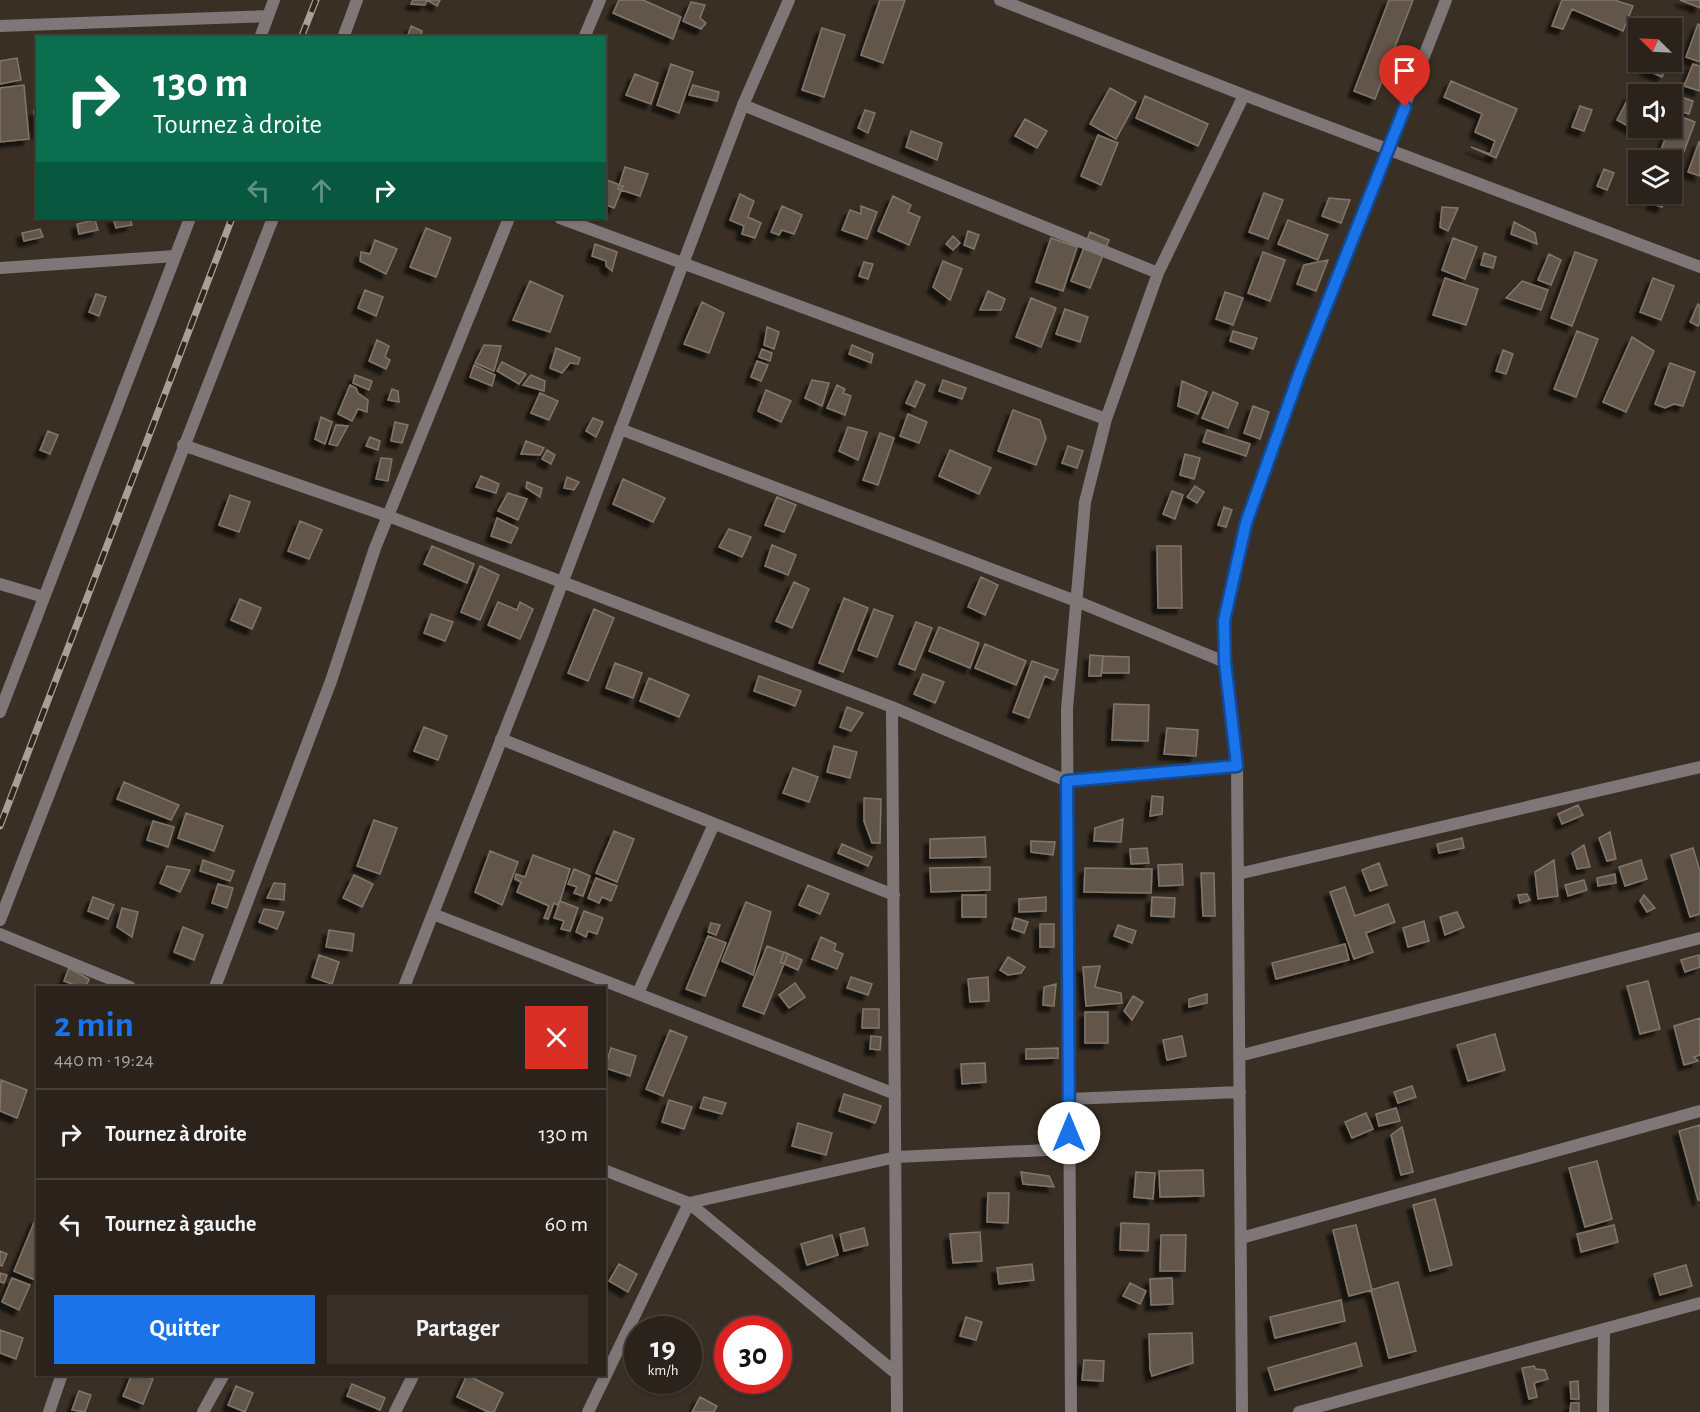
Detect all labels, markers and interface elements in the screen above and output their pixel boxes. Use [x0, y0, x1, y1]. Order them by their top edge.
north arrow [1628, 18, 1682, 72]
map controls [1628, 18, 1682, 204]
pin [1379, 45, 1430, 107]
icon: arrive [1388, 54, 1421, 87]
icon: right [54, 60, 132, 138]
text: 130 m [153, 62, 248, 104]
button: sound [1628, 84, 1682, 138]
text: Tournez à droite [153, 111, 322, 138]
button: layers [1628, 150, 1682, 204]
icon: left [242, 174, 275, 207]
icon: ahead [305, 174, 338, 207]
icon: right [368, 174, 401, 207]
button: close [525, 1006, 588, 1069]
text: 2 min [54, 1007, 134, 1043]
text: 440 m · 19:24 [54, 1050, 154, 1070]
position arrow [1037, 1101, 1101, 1165]
icon: right [54, 1118, 87, 1151]
text: Tournez à droite [105, 1123, 247, 1145]
text: 130 m [539, 1123, 588, 1145]
icon: left [54, 1208, 87, 1241]
text: Tournez à gauche [105, 1213, 256, 1235]
text: 60 m [545, 1213, 588, 1235]
button: Quitter [54, 1295, 315, 1364]
button: Partager [327, 1295, 588, 1364]
speed limit sign: 30 [714, 1316, 792, 1394]
text: 19 [650, 1333, 676, 1363]
text: km/h [648, 1363, 678, 1378]

